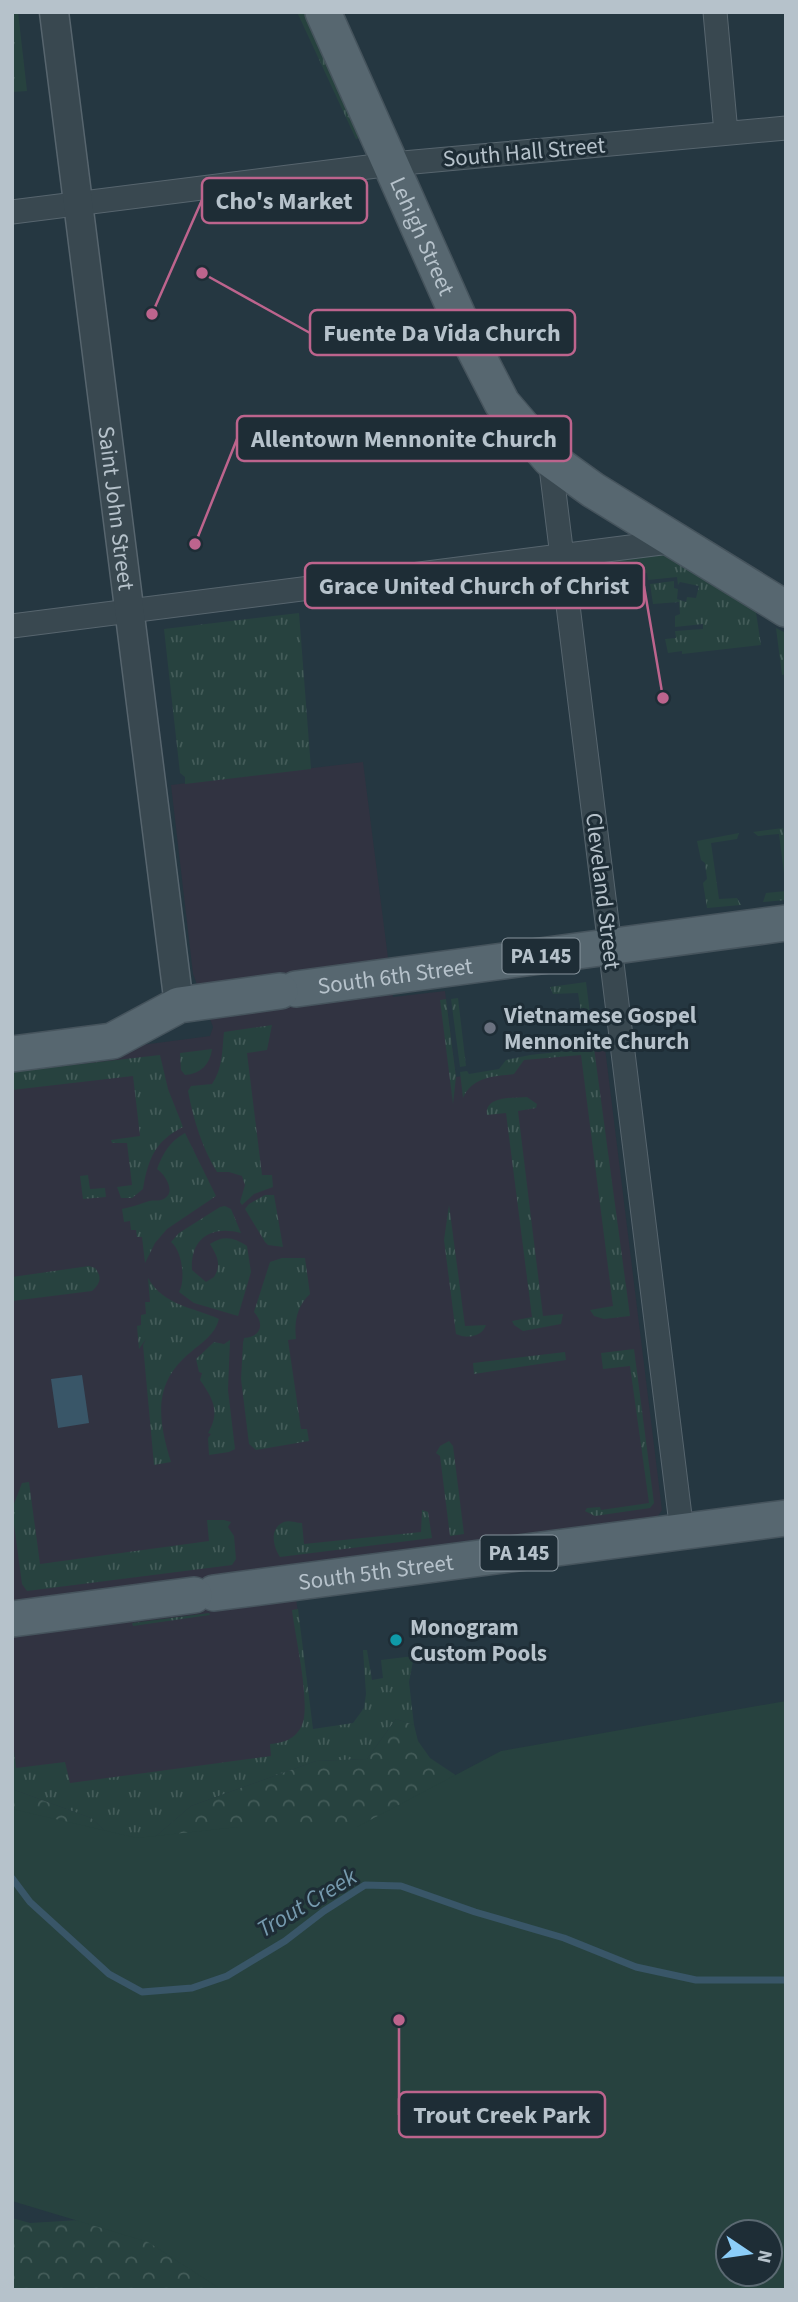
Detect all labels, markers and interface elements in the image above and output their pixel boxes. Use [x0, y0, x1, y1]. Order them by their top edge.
street label: South Hall Street [442, 128, 607, 176]
street label: Lehigh Street [382, 171, 463, 301]
callout: Cho's Market [202, 178, 367, 223]
text: Cho's Market [215, 184, 353, 219]
callout: Fuente Da Vida Church [310, 310, 575, 355]
text: Fuente Da Vida Church [323, 316, 561, 351]
callout: Allentown Mennonite Church [237, 416, 571, 461]
text: Allentown Mennonite Church [250, 422, 557, 457]
street label: Saint John Street [90, 424, 143, 592]
callout: Grace United Church of Christ [305, 563, 644, 608]
text: Grace United Church of Christ [319, 569, 629, 604]
street label: Cleveland Street [577, 811, 629, 971]
road number: PA 145 [503, 939, 580, 974]
street label: South 6th Street [315, 949, 475, 1002]
place label: Vietnamese Gospel Mennonite Church [503, 999, 697, 1058]
marker: Vietnamese Gospel Mennonite Church [482, 1020, 498, 1036]
road number: PA 145 [480, 1536, 558, 1570]
street label: South 5th Street [296, 1545, 455, 1598]
place label: Monogram Custom Pools [410, 1611, 547, 1670]
marker: Monogram Custom Pools [388, 1632, 404, 1648]
water label: Trout Creek [250, 1859, 364, 1947]
callout: Trout Creek Park [399, 2092, 605, 2137]
text: Trout Creek Park [413, 2098, 592, 2133]
north arrow [714, 2218, 784, 2288]
text: N [750, 2247, 779, 2266]

